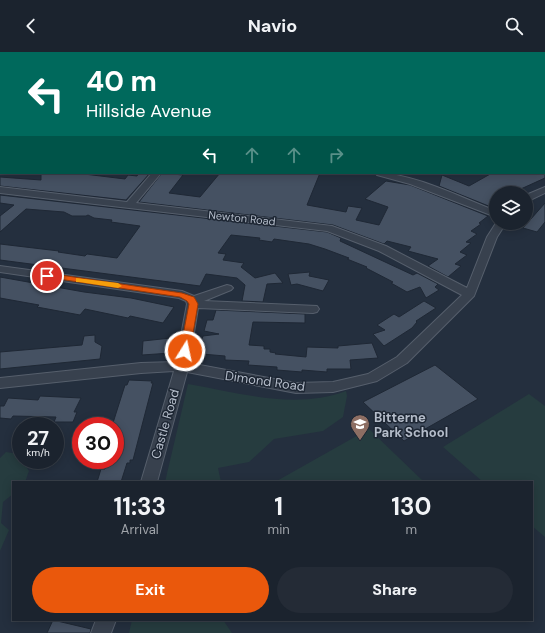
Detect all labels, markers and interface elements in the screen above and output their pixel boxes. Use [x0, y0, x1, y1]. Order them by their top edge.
text: Navio [248, 14, 297, 38]
icon: back [20, 15, 42, 37]
icon: search [503, 15, 525, 37]
text: 40 m [86, 63, 157, 100]
icon: left [20, 68, 72, 120]
text: Hillside Avenue [86, 99, 211, 123]
icon: left [199, 144, 221, 166]
icon: ahead [241, 144, 263, 166]
icon: ahead [283, 144, 305, 166]
icon: right [325, 144, 347, 166]
map controls [489, 186, 533, 230]
button: layers [489, 186, 533, 230]
street label: Newton Road [208, 208, 276, 229]
pin [30, 259, 64, 293]
icon: arrive [36, 265, 58, 287]
position arrow [164, 330, 206, 372]
street label: Dimond Road [224, 367, 306, 395]
street label: Castle Road [147, 387, 183, 461]
place label: Bitterne Park School [374, 409, 448, 441]
school or university icon: Bitterne Park School [349, 413, 371, 441]
speed limit sign: 30 [72, 417, 124, 469]
text: 27 [27, 425, 49, 451]
text: km/h [26, 446, 50, 459]
text: 11:33 [114, 491, 166, 522]
text: 1 [274, 491, 283, 522]
text: 130 [391, 491, 431, 522]
text: Arrival [121, 521, 159, 538]
text: min [268, 521, 290, 538]
text: m [406, 521, 417, 538]
button: Exit [32, 567, 269, 613]
button: Share [277, 567, 513, 613]

